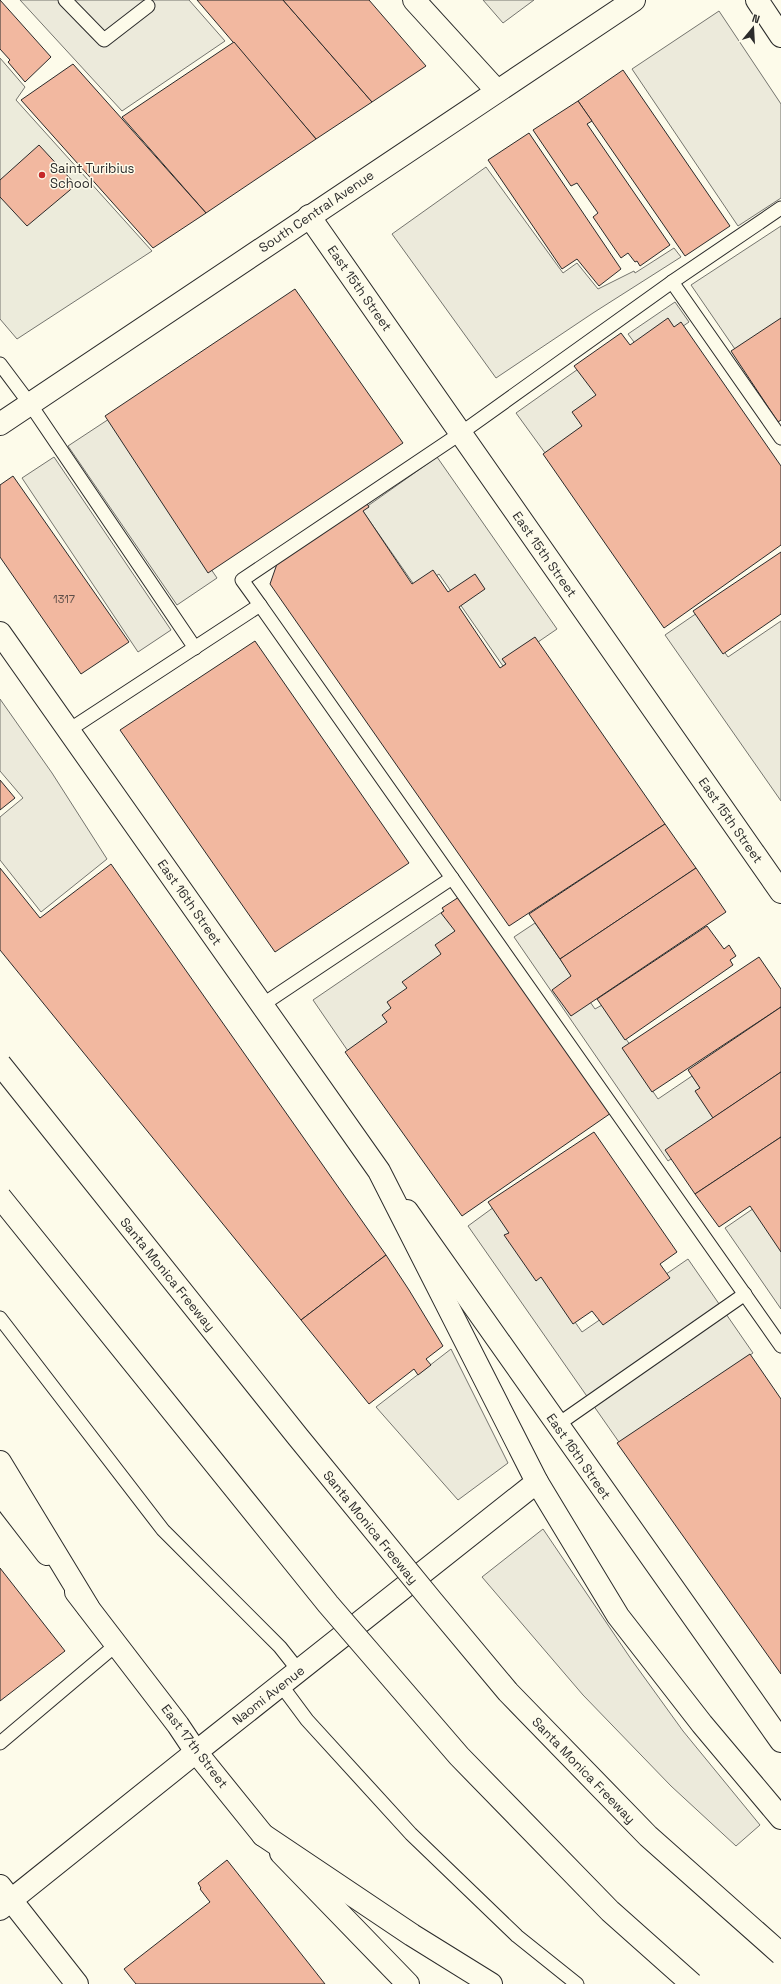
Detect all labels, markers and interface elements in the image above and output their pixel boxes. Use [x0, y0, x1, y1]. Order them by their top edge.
north arrow [733, 8, 773, 48]
text: N [750, 11, 762, 26]
place label: Saint Turibius School [50, 160, 135, 192]
street label: South Central Avenue [255, 166, 377, 256]
marker: Saint Turibius School [37, 170, 47, 180]
street label: East 15th Street [324, 242, 396, 335]
street label: East 15th Street [509, 508, 581, 601]
house number: 1317 [53, 592, 75, 606]
street label: East 15th Street [695, 774, 767, 867]
street label: East 16th Street [154, 856, 226, 949]
street label: Santa Monica Freeway [116, 1214, 219, 1335]
street label: East 16th Street [543, 1410, 615, 1503]
street label: Santa Monica Freeway [319, 1467, 422, 1588]
street label: Naomi Avenue [229, 1662, 308, 1729]
street label: East 17th Street [158, 1701, 232, 1792]
street label: Santa Monica Freeway [528, 1714, 639, 1827]

